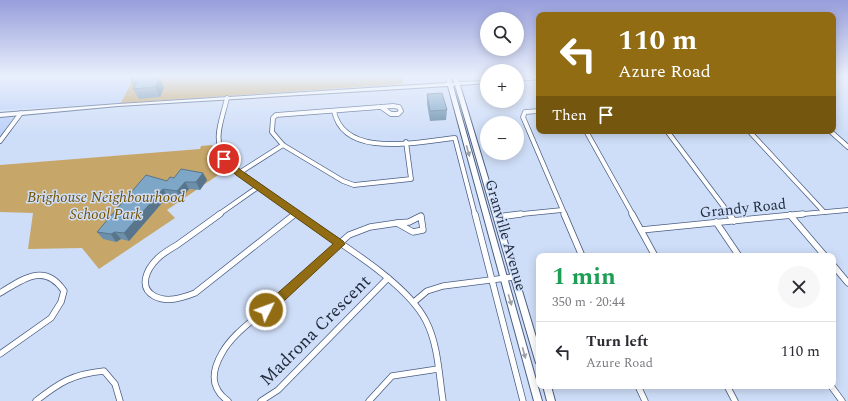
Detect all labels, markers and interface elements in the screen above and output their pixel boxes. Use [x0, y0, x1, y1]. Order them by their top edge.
map controls [480, 12, 524, 160]
button: search [480, 12, 524, 56]
text: 110 m [618, 19, 697, 62]
icon: left [552, 28, 604, 80]
text: Azure Road [618, 58, 711, 85]
button: + [480, 64, 524, 108]
text: Then [552, 104, 587, 127]
icon: arrive [595, 104, 617, 126]
button: − [480, 116, 524, 160]
pin [207, 142, 241, 176]
one-way arrow [465, 145, 471, 157]
icon: arrive [213, 148, 235, 170]
street label: Granville Avenue [479, 177, 532, 293]
park label: Brighouse Neighbourhood School Park [27, 186, 185, 226]
street label: Grandy Road [699, 193, 787, 224]
text: 1 min [552, 259, 616, 295]
button: close [778, 266, 820, 308]
street label: Madrona Crescent [254, 269, 377, 392]
position arrow [245, 289, 287, 331]
text: 350 m · 20:44 [552, 292, 625, 312]
one-way arrow [507, 294, 513, 306]
text: Turn left [586, 330, 648, 353]
text: 110 m [781, 340, 820, 363]
icon: left [552, 341, 574, 363]
one-way arrow [521, 347, 527, 359]
text: Azure Road [586, 353, 653, 373]

